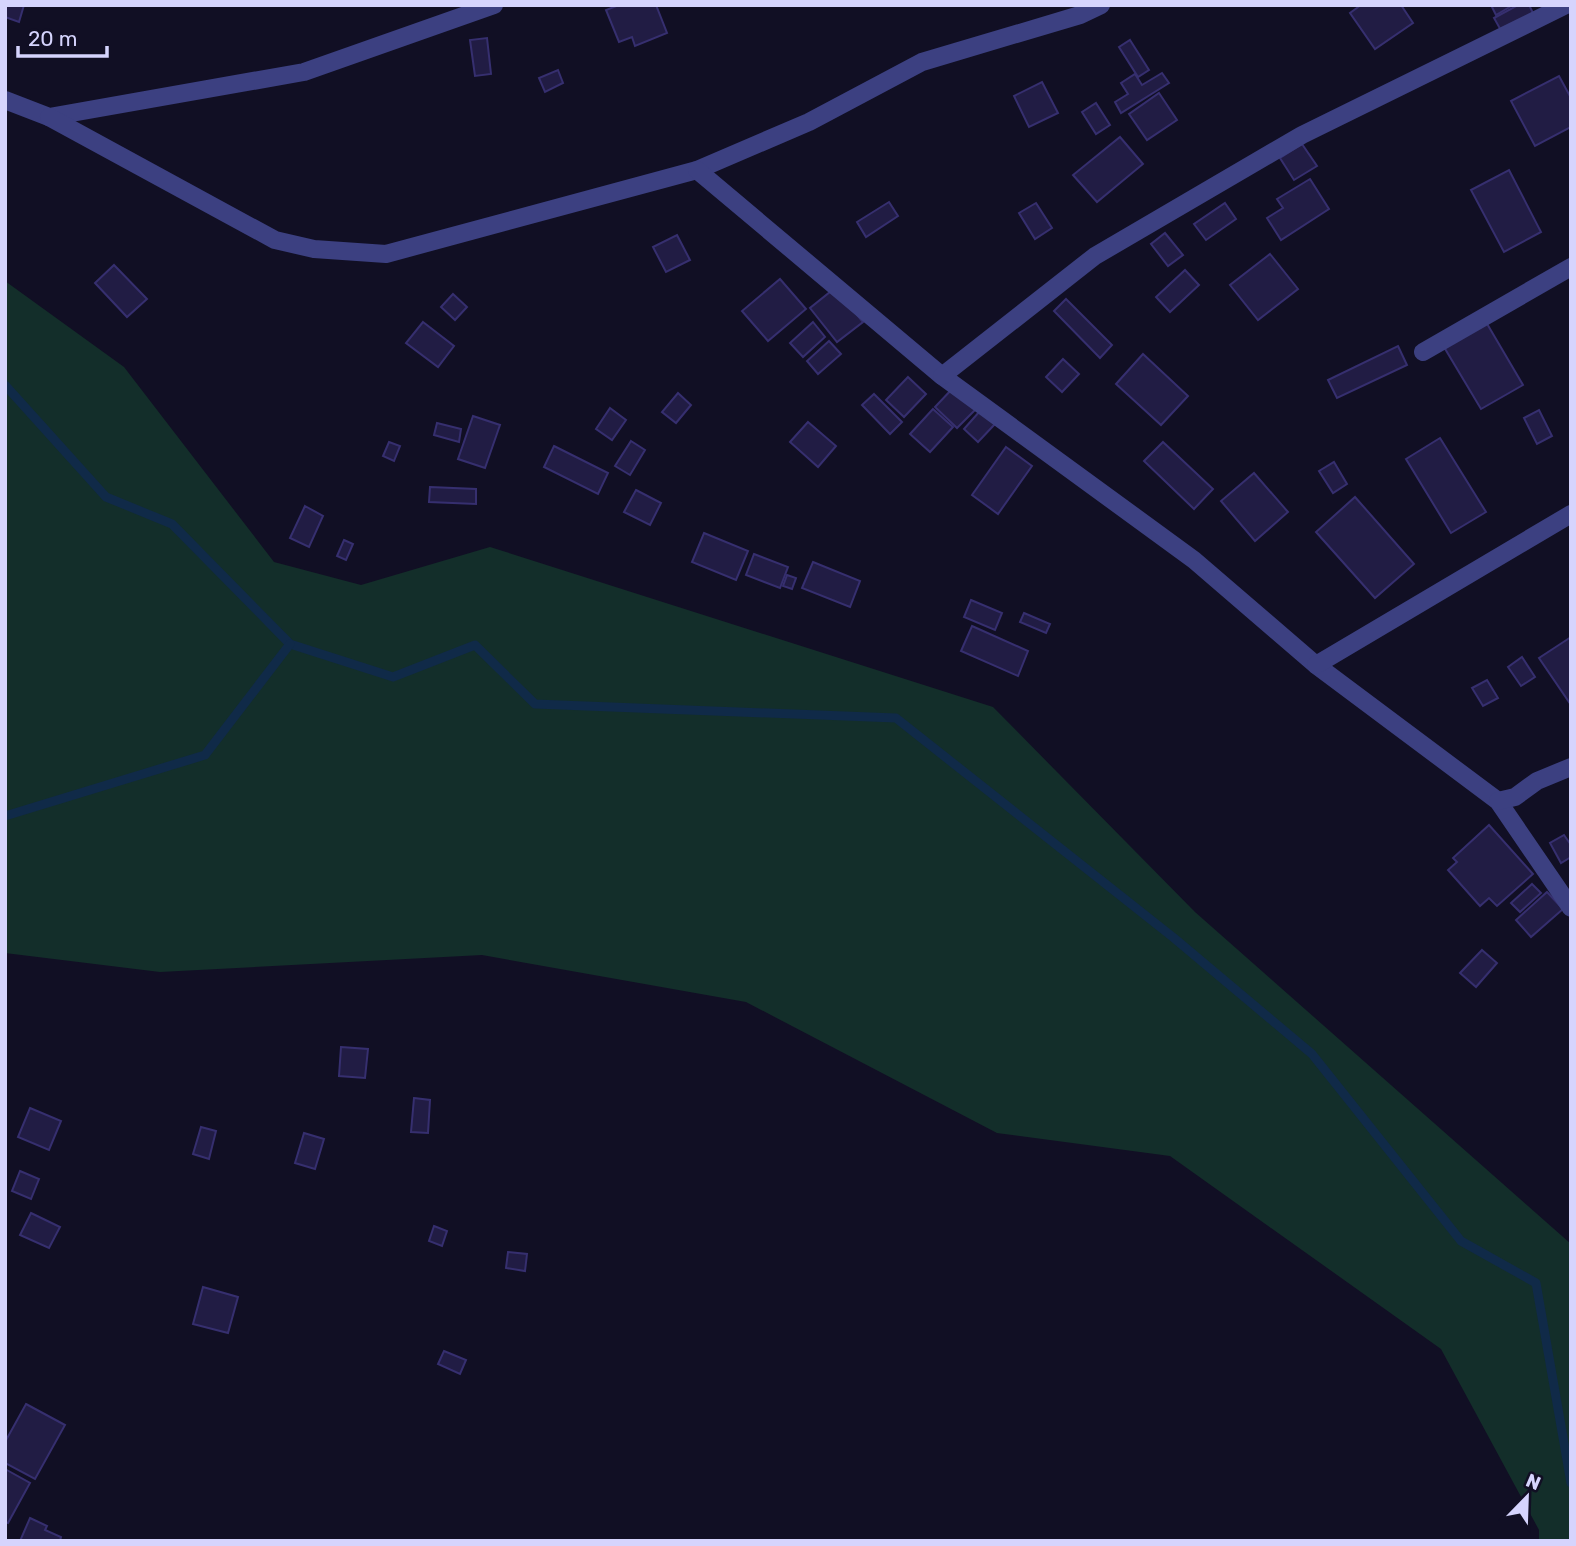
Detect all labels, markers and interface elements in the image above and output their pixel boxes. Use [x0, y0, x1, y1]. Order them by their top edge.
scale bar [18, 14, 107, 58]
text: 20 m [28, 26, 77, 51]
north arrow [1492, 1462, 1562, 1532]
text: N [1523, 1469, 1544, 1495]

